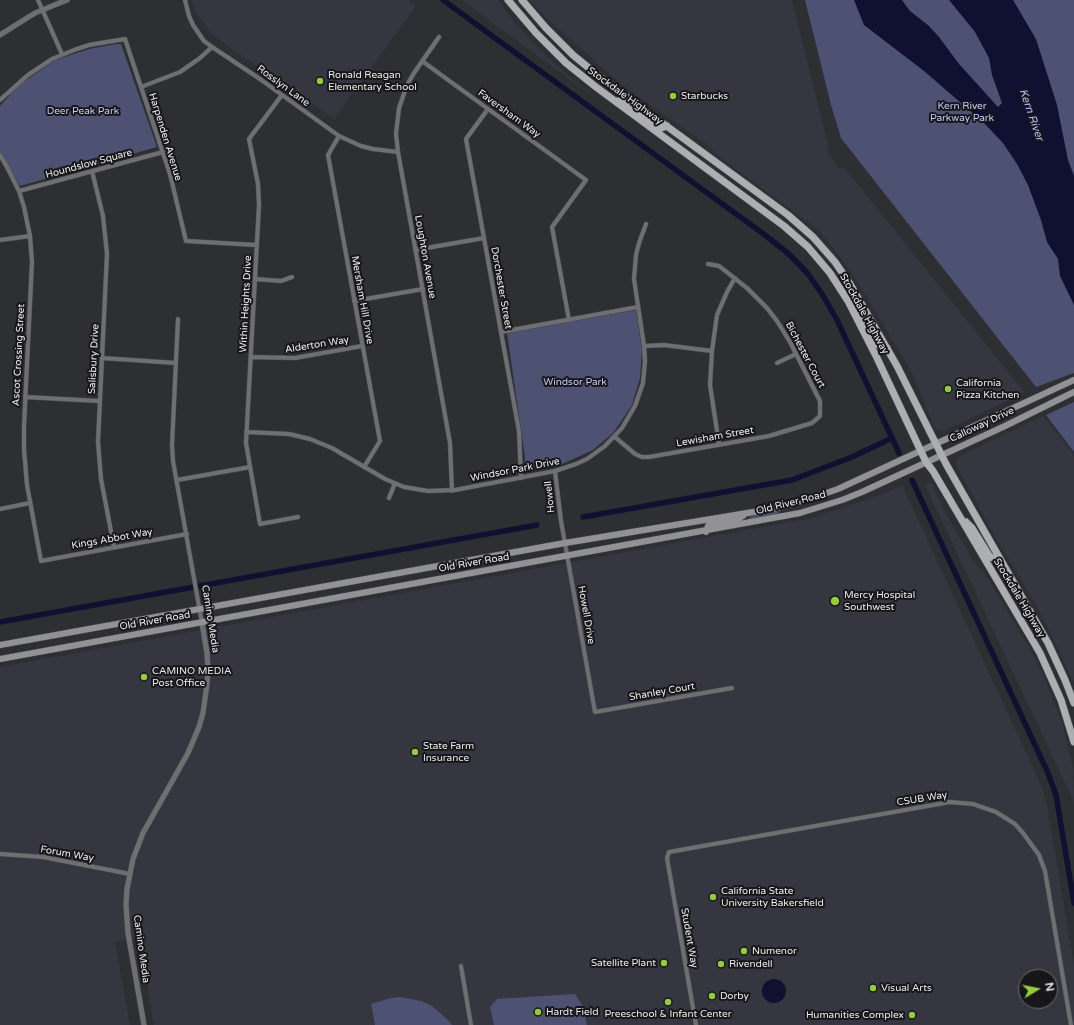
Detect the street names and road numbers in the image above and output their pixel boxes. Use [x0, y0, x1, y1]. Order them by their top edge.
street label: Rosslyn Lane [254, 63, 312, 109]
street label: Stockdale Highway [585, 65, 665, 127]
street label: Faversham Way [475, 87, 543, 141]
street label: Harpenden Avenue [146, 91, 184, 183]
street label: Houndslow Square [44, 147, 134, 181]
street label: Loughton Avenue [412, 214, 438, 300]
street label: Dorchester Street [488, 246, 514, 330]
street label: Within Heights Drive [237, 255, 255, 353]
street label: Mersham Hill Drive [348, 255, 376, 345]
street label: Stockdale Highway [837, 272, 891, 356]
street label: Ascot Crossing Street [10, 304, 28, 406]
street label: Bichester Court [782, 320, 828, 390]
street label: Salisbury Drive [86, 324, 102, 394]
street label: Alderton Way [284, 334, 350, 356]
street label: Calloway Drive [948, 405, 1016, 445]
street label: Lewisham Street [675, 424, 755, 450]
street label: Windsor Park Drive [469, 455, 561, 485]
street label: Howell [542, 481, 558, 513]
street label: Old River Road [755, 489, 827, 517]
street label: Kings Abbot Way [71, 526, 153, 552]
street label: Old River Road [438, 551, 510, 575]
street label: Stockdale Highway [991, 556, 1047, 640]
street label: Camino Media [199, 584, 221, 654]
street label: Howell Drive [575, 585, 597, 645]
street label: Old River Road [119, 609, 191, 633]
street label: Shanley Court [628, 680, 696, 704]
street label: CSUB Way [896, 789, 948, 809]
street label: Forum Way [39, 843, 95, 865]
street label: Student Way [678, 907, 700, 969]
street label: Camino Media [130, 914, 152, 984]

